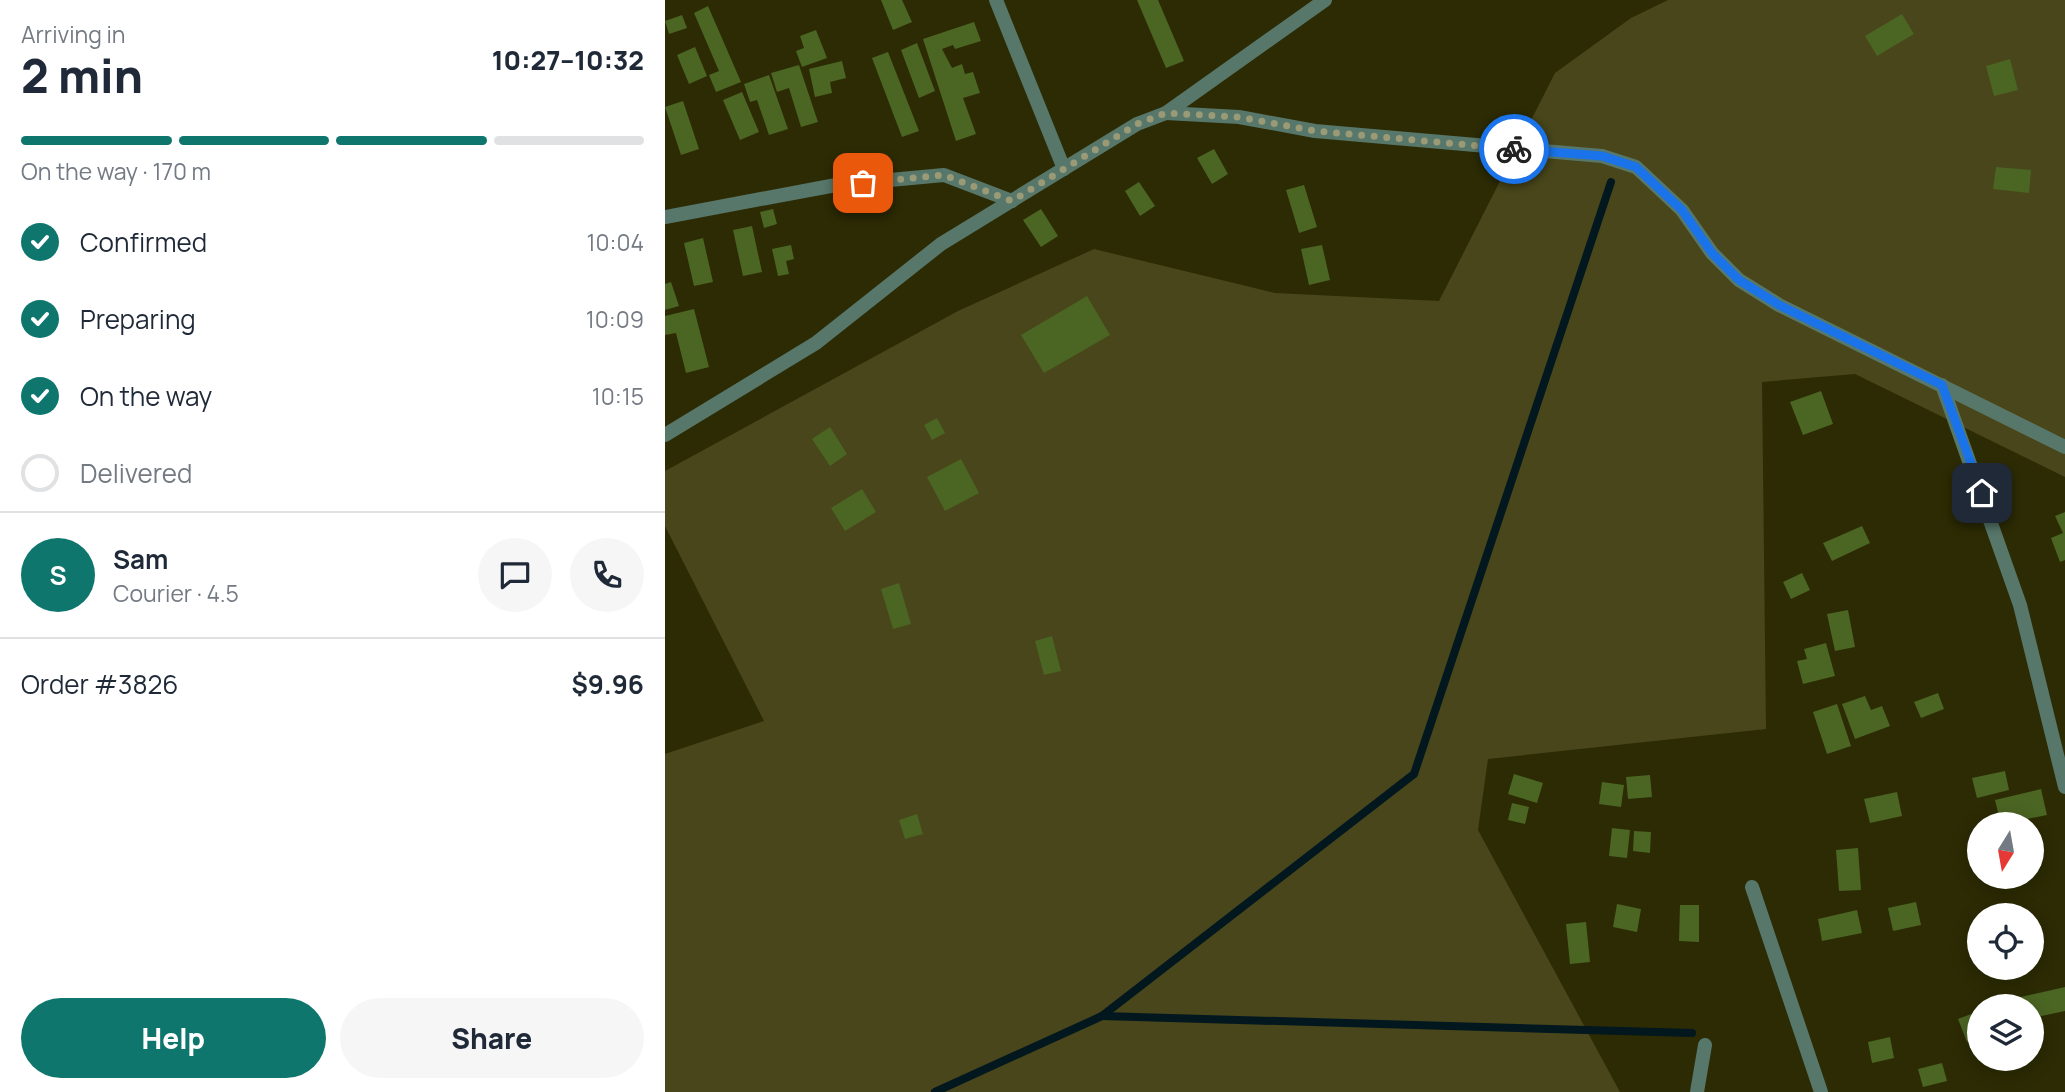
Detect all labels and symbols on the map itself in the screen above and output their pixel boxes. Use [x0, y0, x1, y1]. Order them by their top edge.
courier [1479, 114, 1549, 184]
pin [833, 153, 893, 213]
pin [1952, 463, 2012, 523]
north arrow [1967, 812, 2044, 889]

